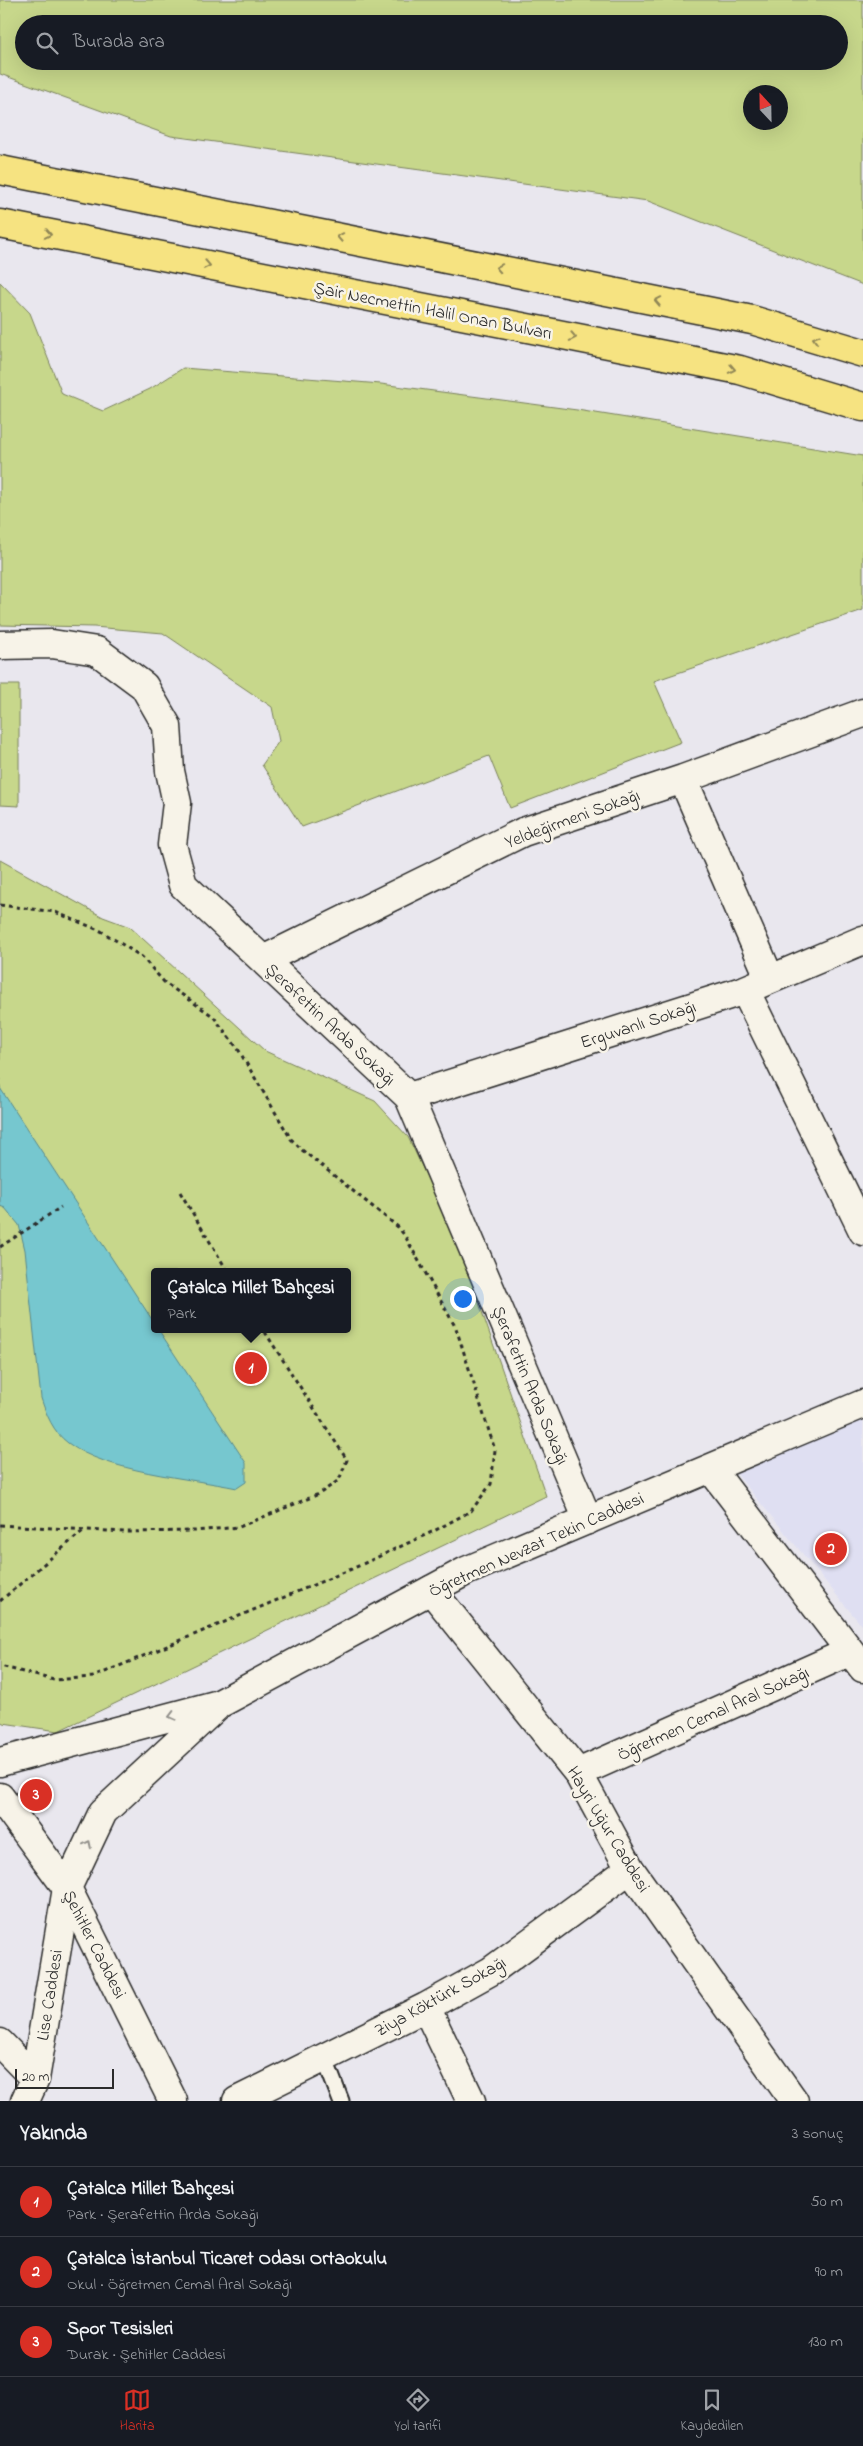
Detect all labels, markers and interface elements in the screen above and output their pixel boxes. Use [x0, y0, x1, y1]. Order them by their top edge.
search box [15, 15, 848, 70]
icon: search [33, 29, 61, 57]
text: Burada ara [73, 29, 165, 56]
north arrow [743, 85, 788, 130]
one-way arrow [43, 228, 52, 239]
one-way arrow [335, 232, 344, 243]
one-way arrow [203, 260, 212, 270]
one-way arrow [495, 264, 504, 274]
street label: Şair Necmettin Halil Onan Bulvarı [311, 276, 554, 348]
one-way arrow [654, 296, 663, 307]
one-way arrow [568, 332, 577, 342]
one-way arrow [813, 334, 821, 344]
one-way arrow [728, 363, 737, 373]
street label: Yeldeğirmeni Sokağı [501, 783, 644, 857]
street label: Şerafettin Arda Sokağı [258, 958, 401, 1094]
street label: Erguvanlı Sokağı [577, 995, 700, 1058]
popup [151, 1268, 351, 1333]
text: Çatalca Millet Bahçesi [167, 1275, 335, 1302]
your location [450, 1286, 476, 1312]
text: Park [167, 1302, 196, 1326]
street label: Şerafettin Arda Sokağı [483, 1302, 574, 1470]
pin: 1 [235, 1349, 267, 1387]
street label: Öğretmen Nevzat Tekin Caddesi [425, 1487, 649, 1606]
pin: 2 [815, 1530, 847, 1568]
street label: Öğretmen Cemal Aral Sokağı [614, 1661, 814, 1770]
one-way arrow [168, 1711, 176, 1721]
street label: Hayri Uğur Caddesi [558, 1762, 655, 1899]
pin: 3 [20, 1776, 52, 1814]
one-way arrow [82, 1840, 92, 1849]
street label: Şehitler Caddesi [55, 1886, 132, 2004]
street label: Lise Caddesi [31, 1948, 71, 2043]
street label: Ziya Köktürk Sokağı [371, 1951, 512, 2046]
scale bar [15, 2066, 114, 2089]
text: 20 m [22, 2067, 49, 2088]
text: Yakında [20, 2119, 87, 2149]
text: 3 sonuç [792, 2122, 843, 2146]
text: Çatalca Millet Bahçesi [67, 2176, 234, 2203]
text: 1 [33, 2190, 39, 2214]
text: 50 m [811, 2190, 843, 2214]
text: Park · Şerafettin Arda Sokağı [67, 2203, 259, 2227]
text: Çatalca İstanbul Ticaret Odası Ortaokulu [67, 2246, 387, 2273]
text: 2 [32, 2260, 40, 2284]
text: 90 m [815, 2260, 843, 2284]
text: Okul · Öğretmen Cemal Aral Sokağı [67, 2273, 292, 2297]
text: Spor Tesisleri [67, 2316, 173, 2343]
text: 3 [33, 2330, 39, 2354]
text: 130 m [808, 2330, 843, 2354]
text: Durak · Şehitler Caddesi [67, 2343, 226, 2367]
tab: Harita [120, 2386, 155, 2437]
tab: Yol tarifi [394, 2386, 441, 2437]
tab: Kaydedilen [681, 2386, 743, 2437]

